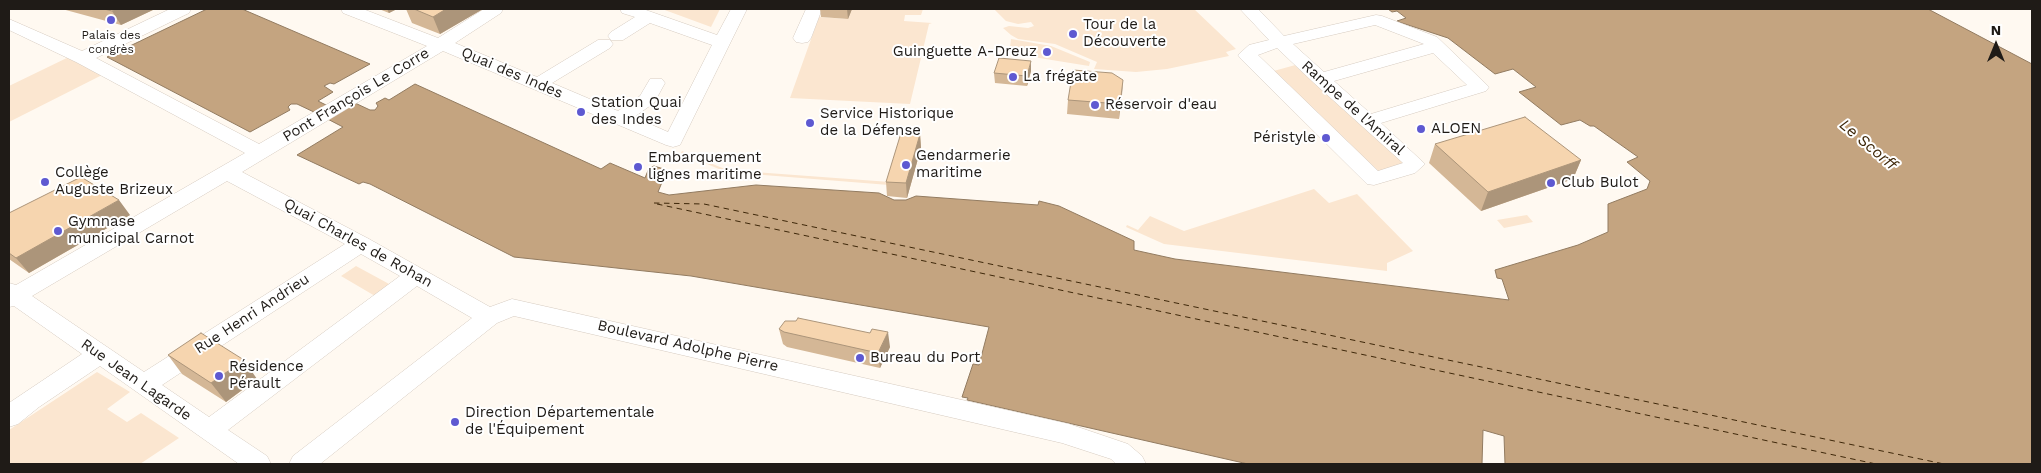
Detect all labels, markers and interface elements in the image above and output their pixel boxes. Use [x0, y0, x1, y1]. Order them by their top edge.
marker: Palais des congrès [105, 14, 117, 26]
place label: Tour de la Découverte [1083, 16, 1166, 51]
north arrow [1971, 20, 2021, 70]
text: N [1991, 22, 2001, 38]
place label: Palais des congrès [82, 28, 140, 56]
marker: Tour de la Découverte [1067, 28, 1079, 40]
street label: Quai des Indes [458, 43, 566, 103]
place label: Guinguette A-Dreuz [893, 43, 1037, 61]
street label: Pont François Le Corre [279, 44, 433, 146]
marker: Guinguette A-Dreuz [1041, 46, 1053, 58]
street label: Rampe de l'Amiral [1298, 57, 1408, 159]
place label: La frégate [1023, 68, 1097, 86]
marker: La frégate [1007, 71, 1019, 83]
place label: Station Quai des Indes [591, 94, 682, 129]
place label: Réservoir d'eau [1105, 96, 1217, 114]
marker: Réservoir d'eau [1089, 99, 1101, 111]
place label: Service Historique de la Défense [820, 105, 954, 140]
marker: Station Quai des Indes [575, 106, 587, 118]
water label: Le Scorff [1835, 115, 1901, 175]
marker: Service Historique de la Défense [804, 117, 816, 129]
place label: ALOEN [1431, 120, 1481, 138]
marker: ALOEN [1415, 123, 1427, 135]
place label: Péristyle [1253, 129, 1316, 147]
marker: Péristyle [1320, 132, 1332, 144]
place label: Gendarmerie maritime [916, 147, 1011, 182]
place label: Embarquement lignes maritime [648, 149, 762, 184]
marker: Gendarmerie maritime [900, 159, 912, 171]
marker: Embarquement lignes maritime [632, 161, 644, 173]
place label: Collège Auguste Brizeux [55, 164, 173, 199]
place label: Club Bulot [1561, 174, 1638, 192]
marker: Collège Auguste Brizeux [39, 176, 51, 188]
marker: Club Bulot [1545, 177, 1557, 189]
street label: Quai Charles de Rohan [280, 195, 436, 291]
place label: Gymnase municipal Carnot [68, 213, 194, 248]
marker: Gymnase municipal Carnot [52, 225, 64, 237]
street label: Rue Henri Andrieu [191, 270, 313, 358]
street label: Boulevard Adolphe Pierre [596, 316, 780, 376]
street label: Rue Jean Lagarde [77, 335, 195, 425]
place label: Bureau du Port [870, 349, 980, 367]
marker: Bureau du Port [854, 352, 866, 364]
place label: Résidence Pérault [229, 358, 304, 393]
marker: Résidence Pérault [213, 370, 225, 382]
place label: Direction Départementale de l'Équipement [465, 404, 654, 439]
marker: Direction Départementale de l'Équipement [449, 416, 461, 428]

